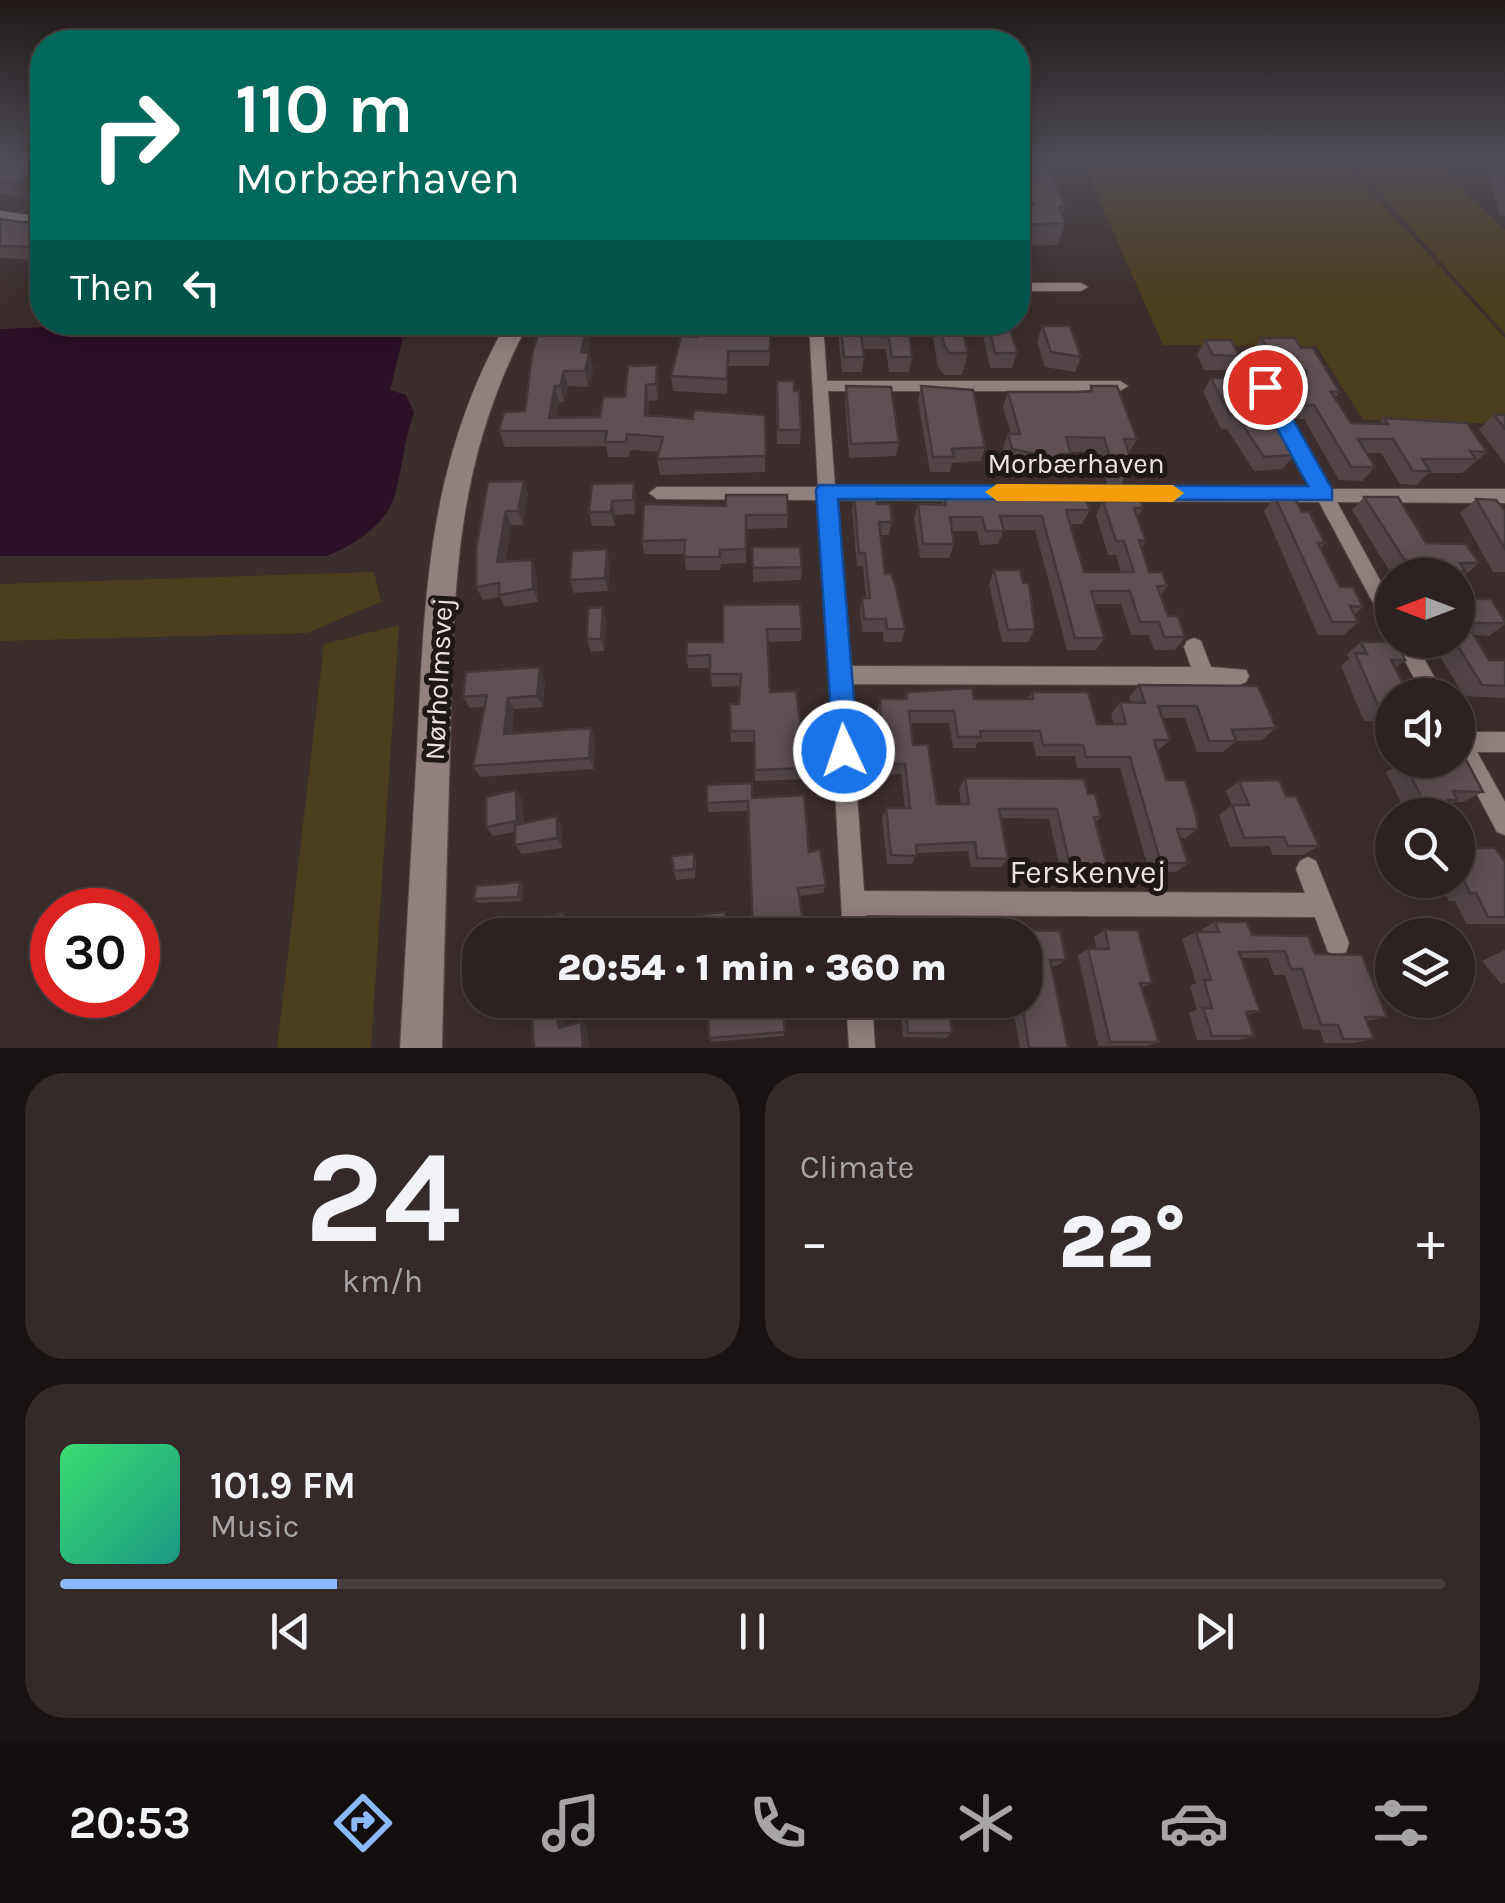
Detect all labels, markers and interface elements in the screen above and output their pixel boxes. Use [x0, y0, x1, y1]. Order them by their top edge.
text: 110 m [235, 68, 413, 150]
icon: right [70, 70, 200, 200]
text: Morbærhaven [235, 152, 520, 204]
icon: left [174, 260, 229, 315]
text: Then [70, 265, 154, 310]
pin [1223, 345, 1308, 430]
icon: arrive [1238, 360, 1293, 415]
street label: Morbærhaven [987, 447, 1165, 480]
north arrow [1375, 558, 1475, 658]
map controls [1375, 558, 1475, 1018]
street label: Nørholmsvej [418, 597, 459, 761]
button: sound [1375, 678, 1475, 778]
position arrow [792, 699, 896, 803]
button: search [1375, 798, 1475, 898]
street label: Ferskenvej [1009, 854, 1167, 891]
speed limit sign: 30 [30, 888, 160, 1018]
button: layers [1375, 918, 1475, 1018]
text: 20:54 · 1 min · 360 m [557, 945, 947, 990]
text: 24 [304, 1122, 461, 1274]
text: Climate [800, 1149, 914, 1186]
text: 22° [1059, 1198, 1186, 1286]
text: − [800, 1210, 829, 1274]
text: + [1416, 1210, 1445, 1274]
text: km/h [342, 1263, 423, 1300]
text: 101.9 FM [210, 1463, 356, 1508]
text: Music [210, 1508, 299, 1545]
icon: previous [263, 1604, 318, 1659]
icon: pause [725, 1604, 780, 1659]
icon: next [1187, 1604, 1242, 1659]
icon: directions [328, 1788, 398, 1858]
icon: music [536, 1788, 606, 1858]
icon: phone [743, 1788, 813, 1858]
icon: climate [951, 1788, 1021, 1858]
icon: car [1159, 1788, 1229, 1858]
icon: filters [1366, 1788, 1436, 1858]
text: 20:53 [69, 1797, 191, 1849]

